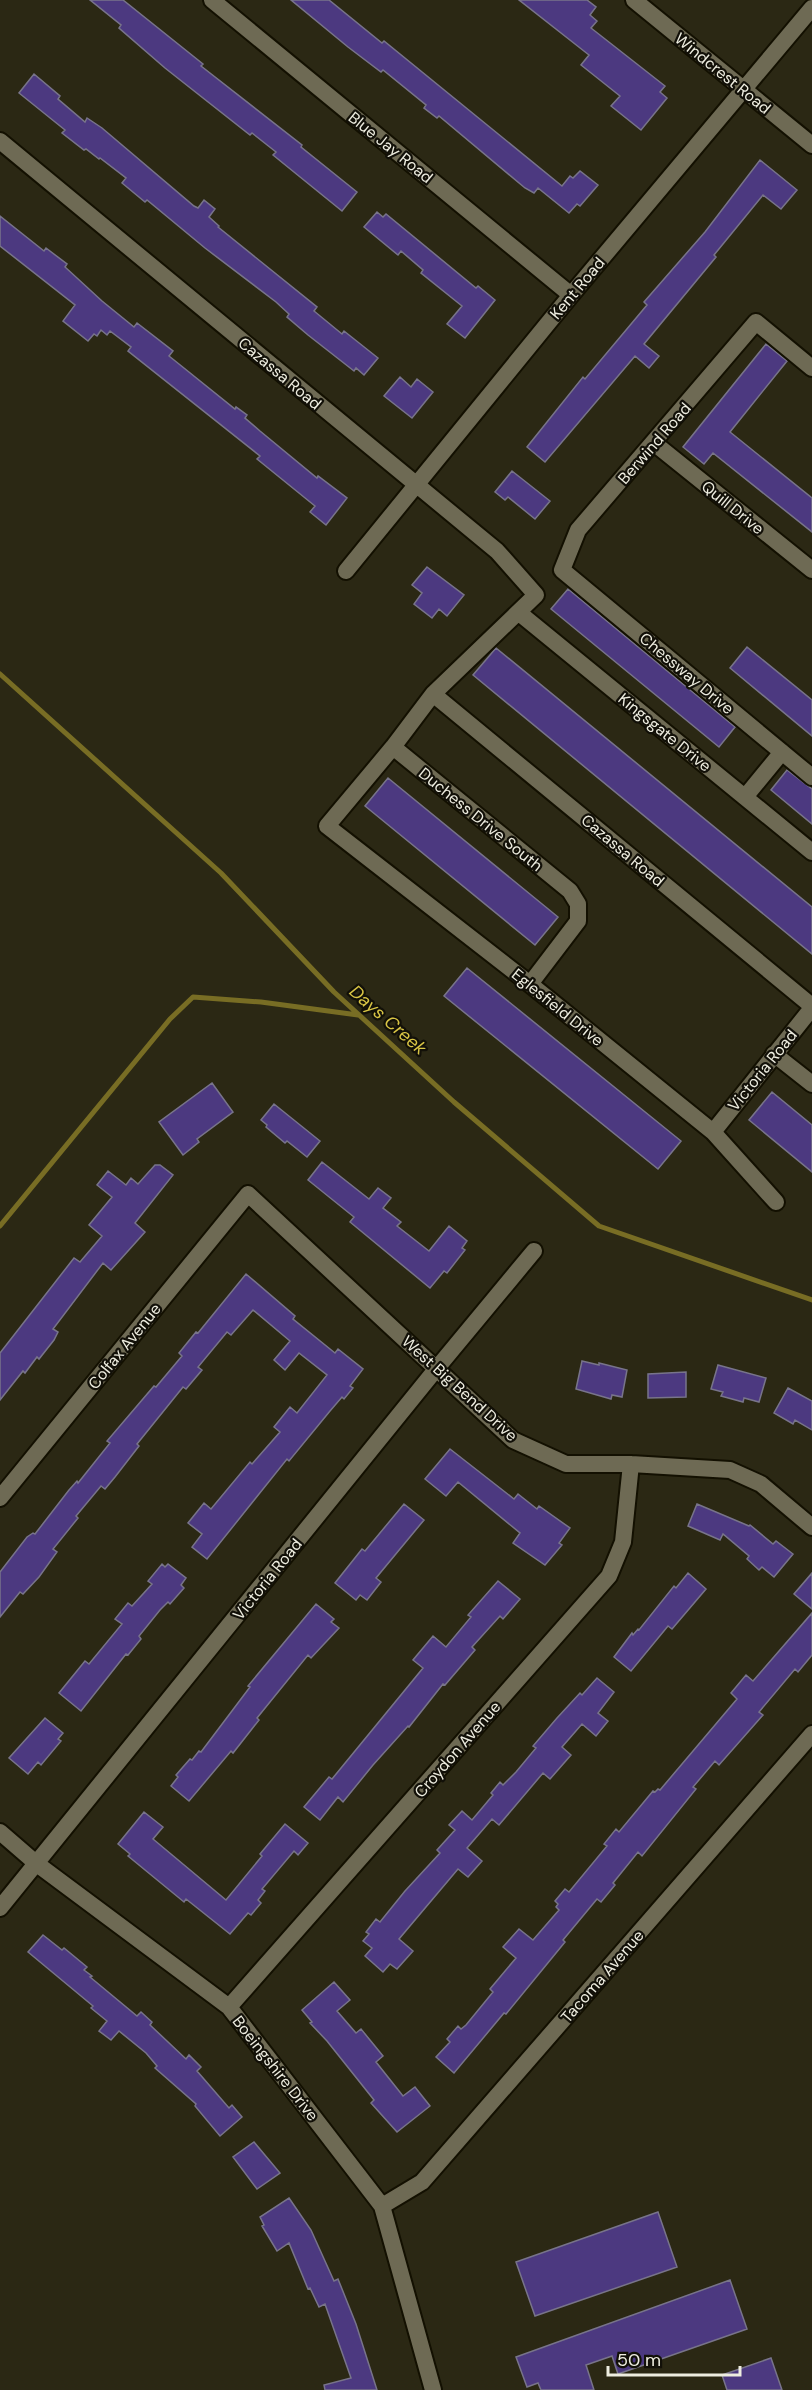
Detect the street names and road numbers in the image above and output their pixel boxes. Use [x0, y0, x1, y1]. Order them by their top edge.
street label: Windcrest Road [670, 28, 775, 119]
street label: Blue Jay Road [344, 107, 437, 188]
street label: Kent Road [545, 253, 609, 324]
street label: Cazassa Road [234, 332, 326, 414]
street label: Berwind Road [613, 398, 696, 488]
street label: Quill Drive [697, 476, 768, 539]
street label: Chessway Drive [635, 628, 738, 719]
street label: Kingsgate Drive [614, 688, 716, 776]
street label: Duchess Drive South [414, 763, 547, 876]
street label: Cazassa Road [577, 809, 669, 891]
street label: Eglesfield Drive [507, 964, 608, 1051]
street label: Victoria Road [723, 1025, 802, 1115]
street label: Colfax Avenue [83, 1299, 166, 1394]
street label: West Big Bend Drive [397, 1331, 522, 1446]
street label: Victoria Road [228, 1534, 307, 1624]
street label: Croydon Avenue [410, 1697, 505, 1802]
street label: Tacoma Avenue [556, 1925, 649, 2027]
street label: Boeingshire Drive [228, 2011, 323, 2125]

